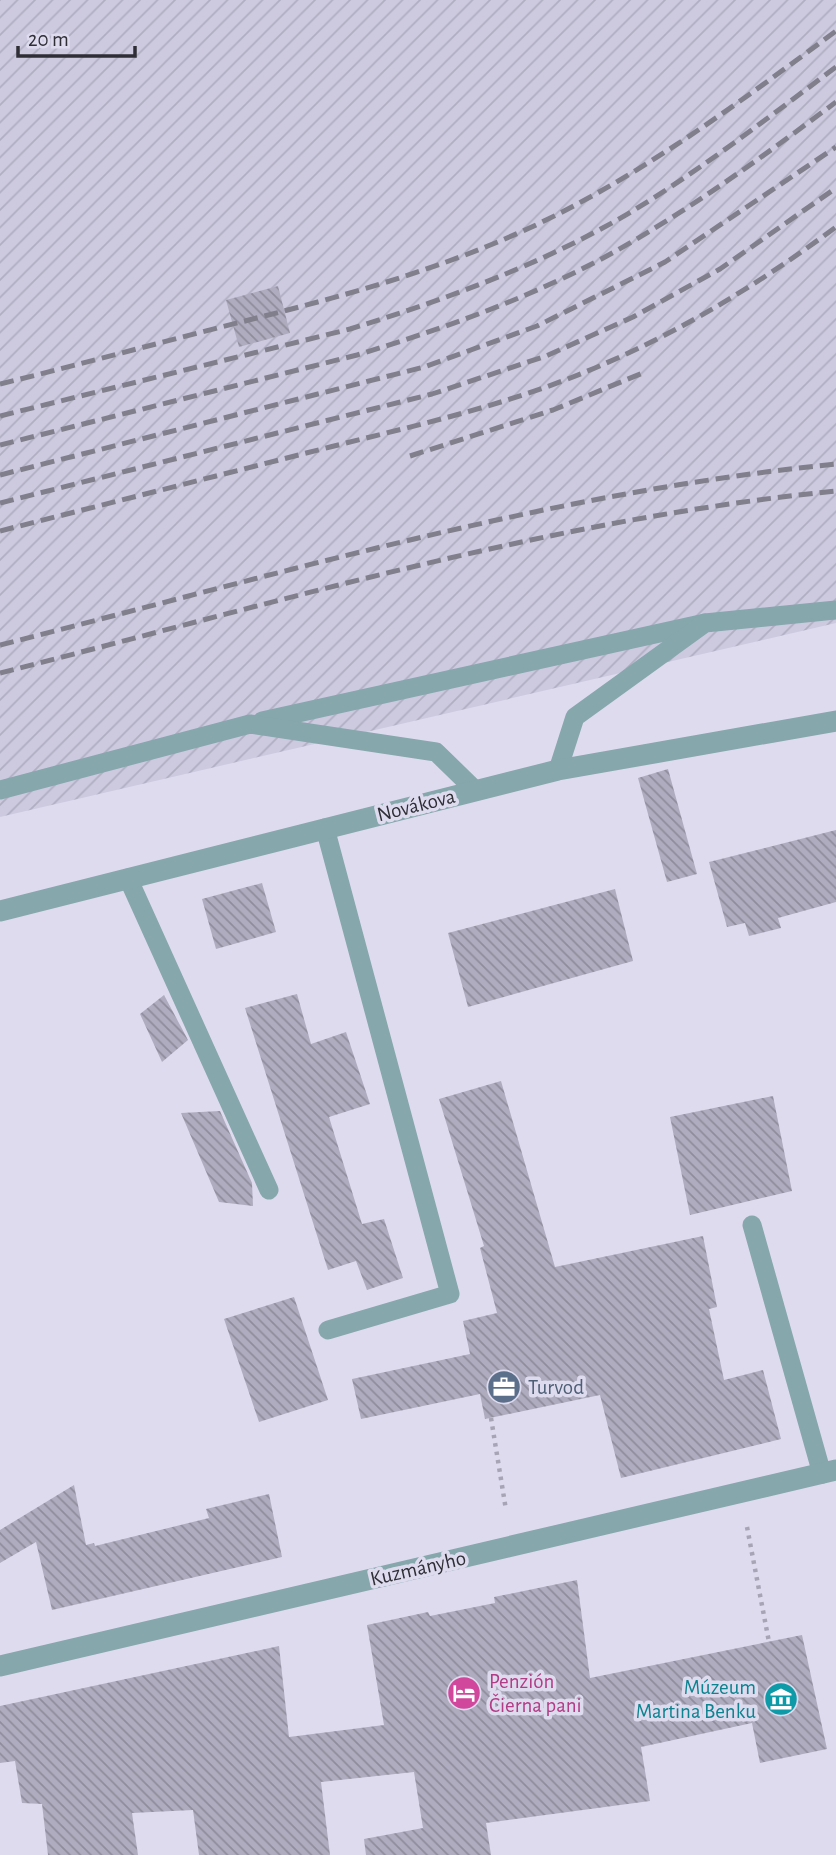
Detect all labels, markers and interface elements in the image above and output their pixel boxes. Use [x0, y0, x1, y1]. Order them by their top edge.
scale bar [18, 14, 135, 58]
text: 20 m [28, 29, 69, 50]
street label: Novákova [375, 786, 458, 825]
office icon: Turvod [485, 1368, 523, 1406]
place label: Turvod [528, 1377, 584, 1398]
street label: Kuzmányho [368, 1547, 468, 1590]
place label: Penzión Čierna pani [489, 1671, 582, 1716]
hotel icon: Penzión Čierna pani [445, 1674, 483, 1712]
place label: Múzeum Martina Benku [636, 1677, 756, 1722]
museum icon: Múzeum Martina Benku [762, 1680, 800, 1718]

